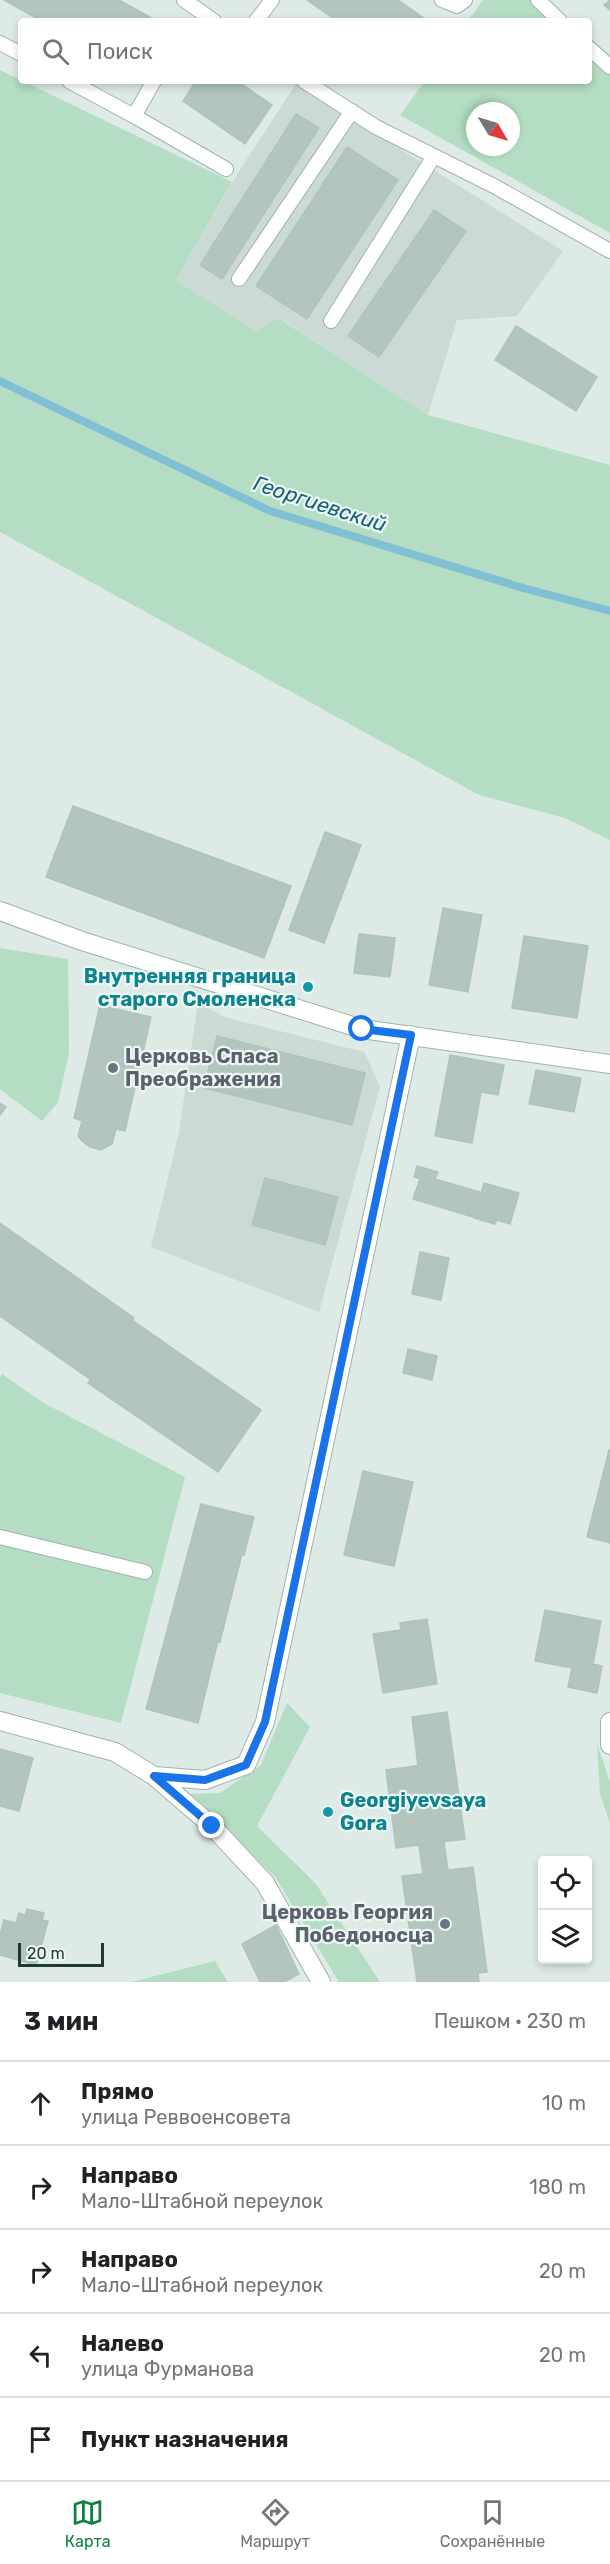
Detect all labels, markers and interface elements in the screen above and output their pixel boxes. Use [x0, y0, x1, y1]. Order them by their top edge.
search box [18, 18, 592, 84]
icon: search [39, 35, 72, 68]
text: Поиск [87, 38, 153, 65]
north arrow [466, 102, 520, 156]
water label: Георгиевский [251, 470, 390, 537]
place label: Внутренняя граница старого Смоленска [84, 964, 296, 1011]
marker: Внутренняя граница старого Смоленска [301, 980, 315, 994]
route start [348, 1015, 374, 1041]
place label: Церковь Спаса Преображения [125, 1044, 281, 1091]
marker: Церковь Спаса Преображения [106, 1061, 120, 1075]
place label: Georgiyevsaya Gora [340, 1788, 486, 1835]
marker: Georgiyevsaya Gora [321, 1805, 335, 1819]
route end [198, 1812, 224, 1838]
map controls [538, 1856, 592, 1964]
button: locate [538, 1856, 592, 1910]
place label: Церковь Георгия Победоносца [262, 1900, 433, 1947]
button: layers [538, 1910, 592, 1964]
marker: Церковь Георгия Победоносца [438, 1917, 452, 1931]
scale bar [18, 1940, 104, 1968]
text: 20 m [27, 1944, 65, 1963]
text: 3 мин [24, 2006, 99, 2037]
text: Пешком · 230 m [434, 2009, 586, 2033]
text: Прямо [81, 2078, 154, 2105]
icon: ahead [24, 2087, 57, 2120]
text: 10 m [542, 2091, 586, 2115]
text: улица Реввоенсовета [81, 2105, 291, 2129]
text: Направо [81, 2162, 178, 2189]
icon: right [24, 2171, 57, 2204]
text: 180 m [529, 2175, 586, 2199]
text: Мало-Штабной переулок [81, 2189, 323, 2213]
text: Направо [81, 2246, 178, 2273]
icon: right [24, 2255, 57, 2288]
text: 20 m [539, 2259, 586, 2283]
text: Мало-Штабной переулок [81, 2273, 323, 2297]
text: Налево [81, 2330, 164, 2357]
icon: left [24, 2339, 57, 2372]
text: 20 m [539, 2343, 586, 2367]
text: улица Фурманова [81, 2357, 254, 2381]
icon: arrive [24, 2423, 57, 2456]
text: Пункт назначения [81, 2426, 289, 2453]
tab: Карта [65, 2496, 111, 2551]
tab: Маршрут [240, 2496, 310, 2551]
tab: Сохранённые [440, 2496, 545, 2551]

